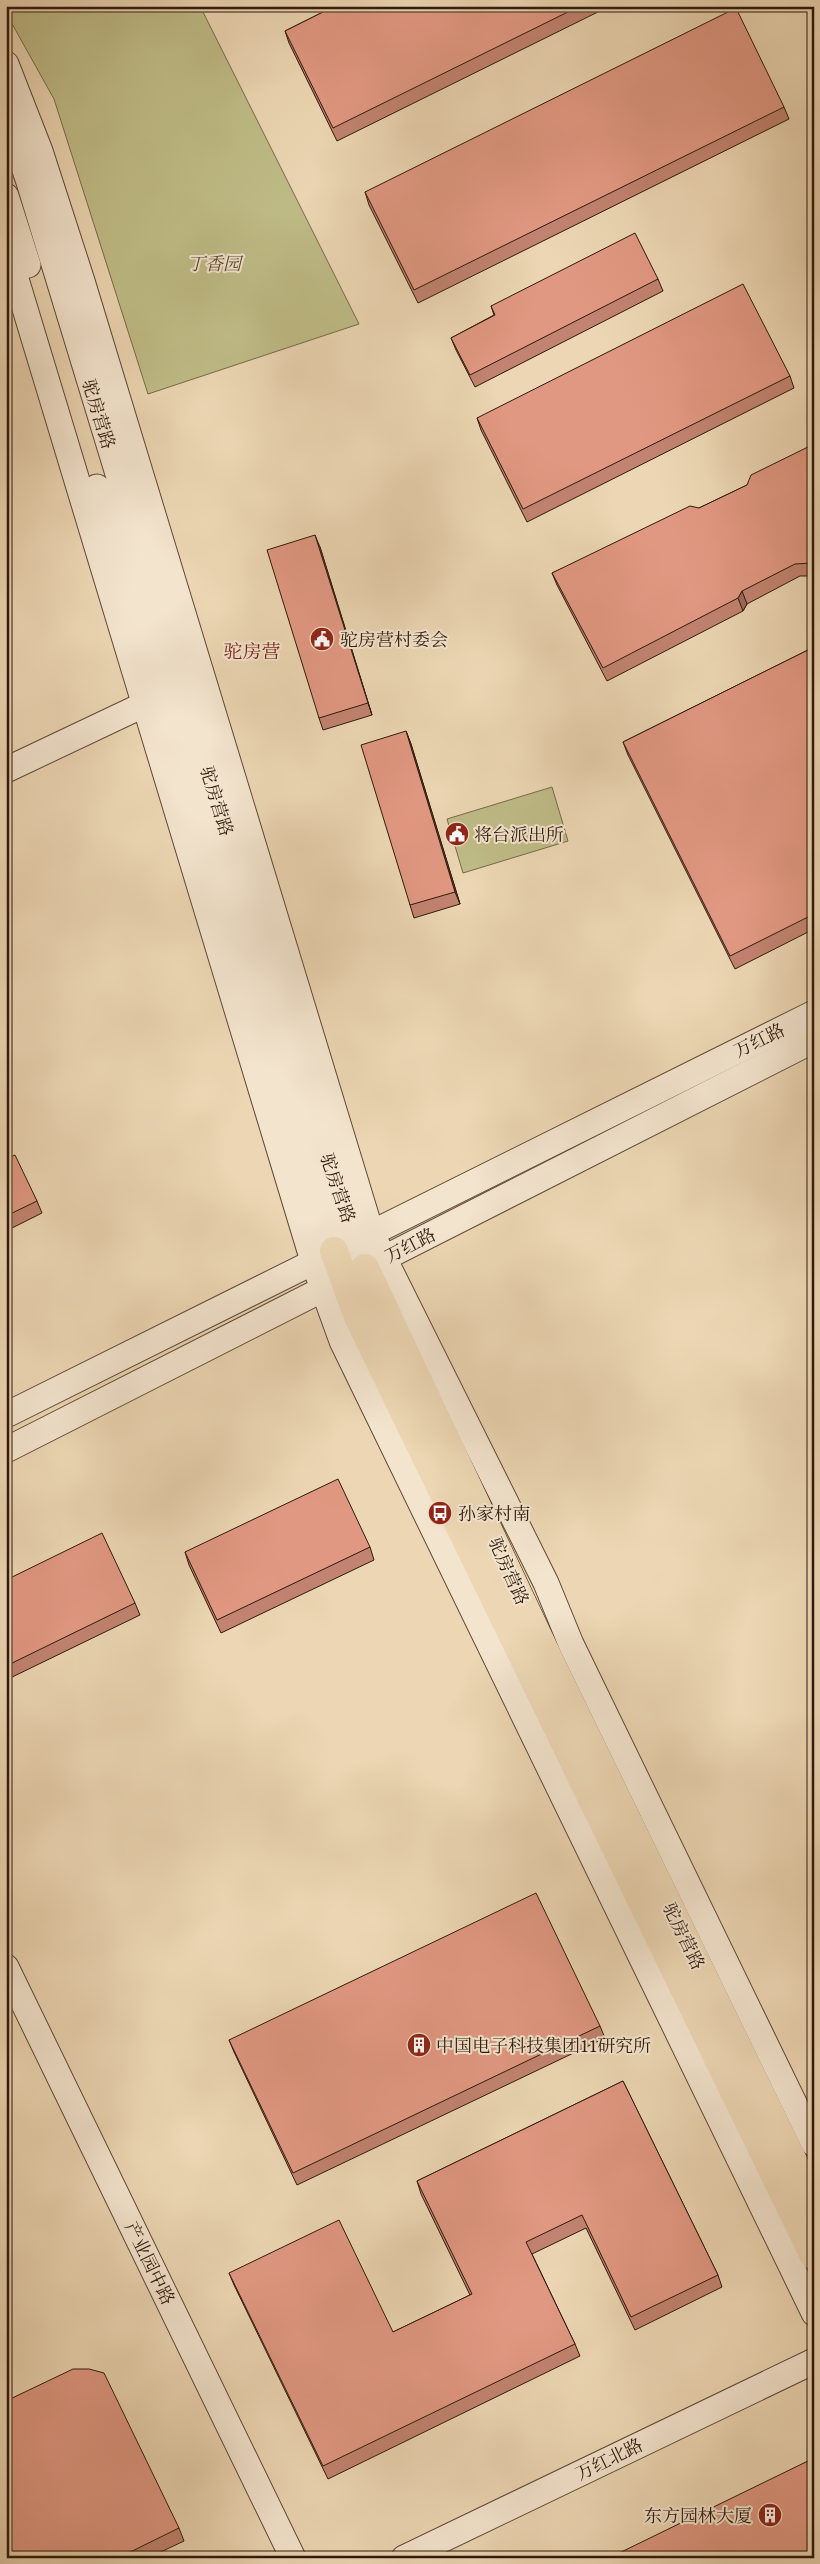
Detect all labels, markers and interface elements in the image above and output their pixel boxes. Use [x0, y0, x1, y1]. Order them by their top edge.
park label: 丁香园 [187, 250, 244, 277]
street label: 驼房营路 [76, 376, 122, 452]
public building icon: 驼房营村委会 [309, 626, 335, 652]
place label: 驼房营村委会 [340, 626, 448, 653]
district label: 驼房营 [223, 637, 281, 665]
street label: 驼房营路 [194, 763, 240, 839]
public building icon: 将台派出所 [444, 821, 470, 847]
place label: 将台派出所 [474, 821, 564, 848]
street label: 万红路 [729, 1016, 789, 1064]
street label: 驼房营路 [314, 1150, 362, 1226]
street label: 万红路 [380, 1221, 440, 1269]
bus stop icon: 孙家村南 [427, 1500, 453, 1526]
place label: 孙家村南 [458, 1500, 530, 1527]
street label: 驼房营路 [482, 1533, 536, 1609]
street label: 驼房营路 [656, 1898, 712, 1974]
building icon: 中国电子科技集团11研究所 [406, 2032, 432, 2058]
place label: 中国电子科技集团11研究所 [436, 2032, 651, 2059]
street label: 产业园中路 [118, 2217, 182, 2309]
street label: 万红北路 [571, 2431, 647, 2487]
place label: 东方园林大厦 [644, 2502, 752, 2529]
building icon: 东方园林大厦 [757, 2502, 783, 2528]

